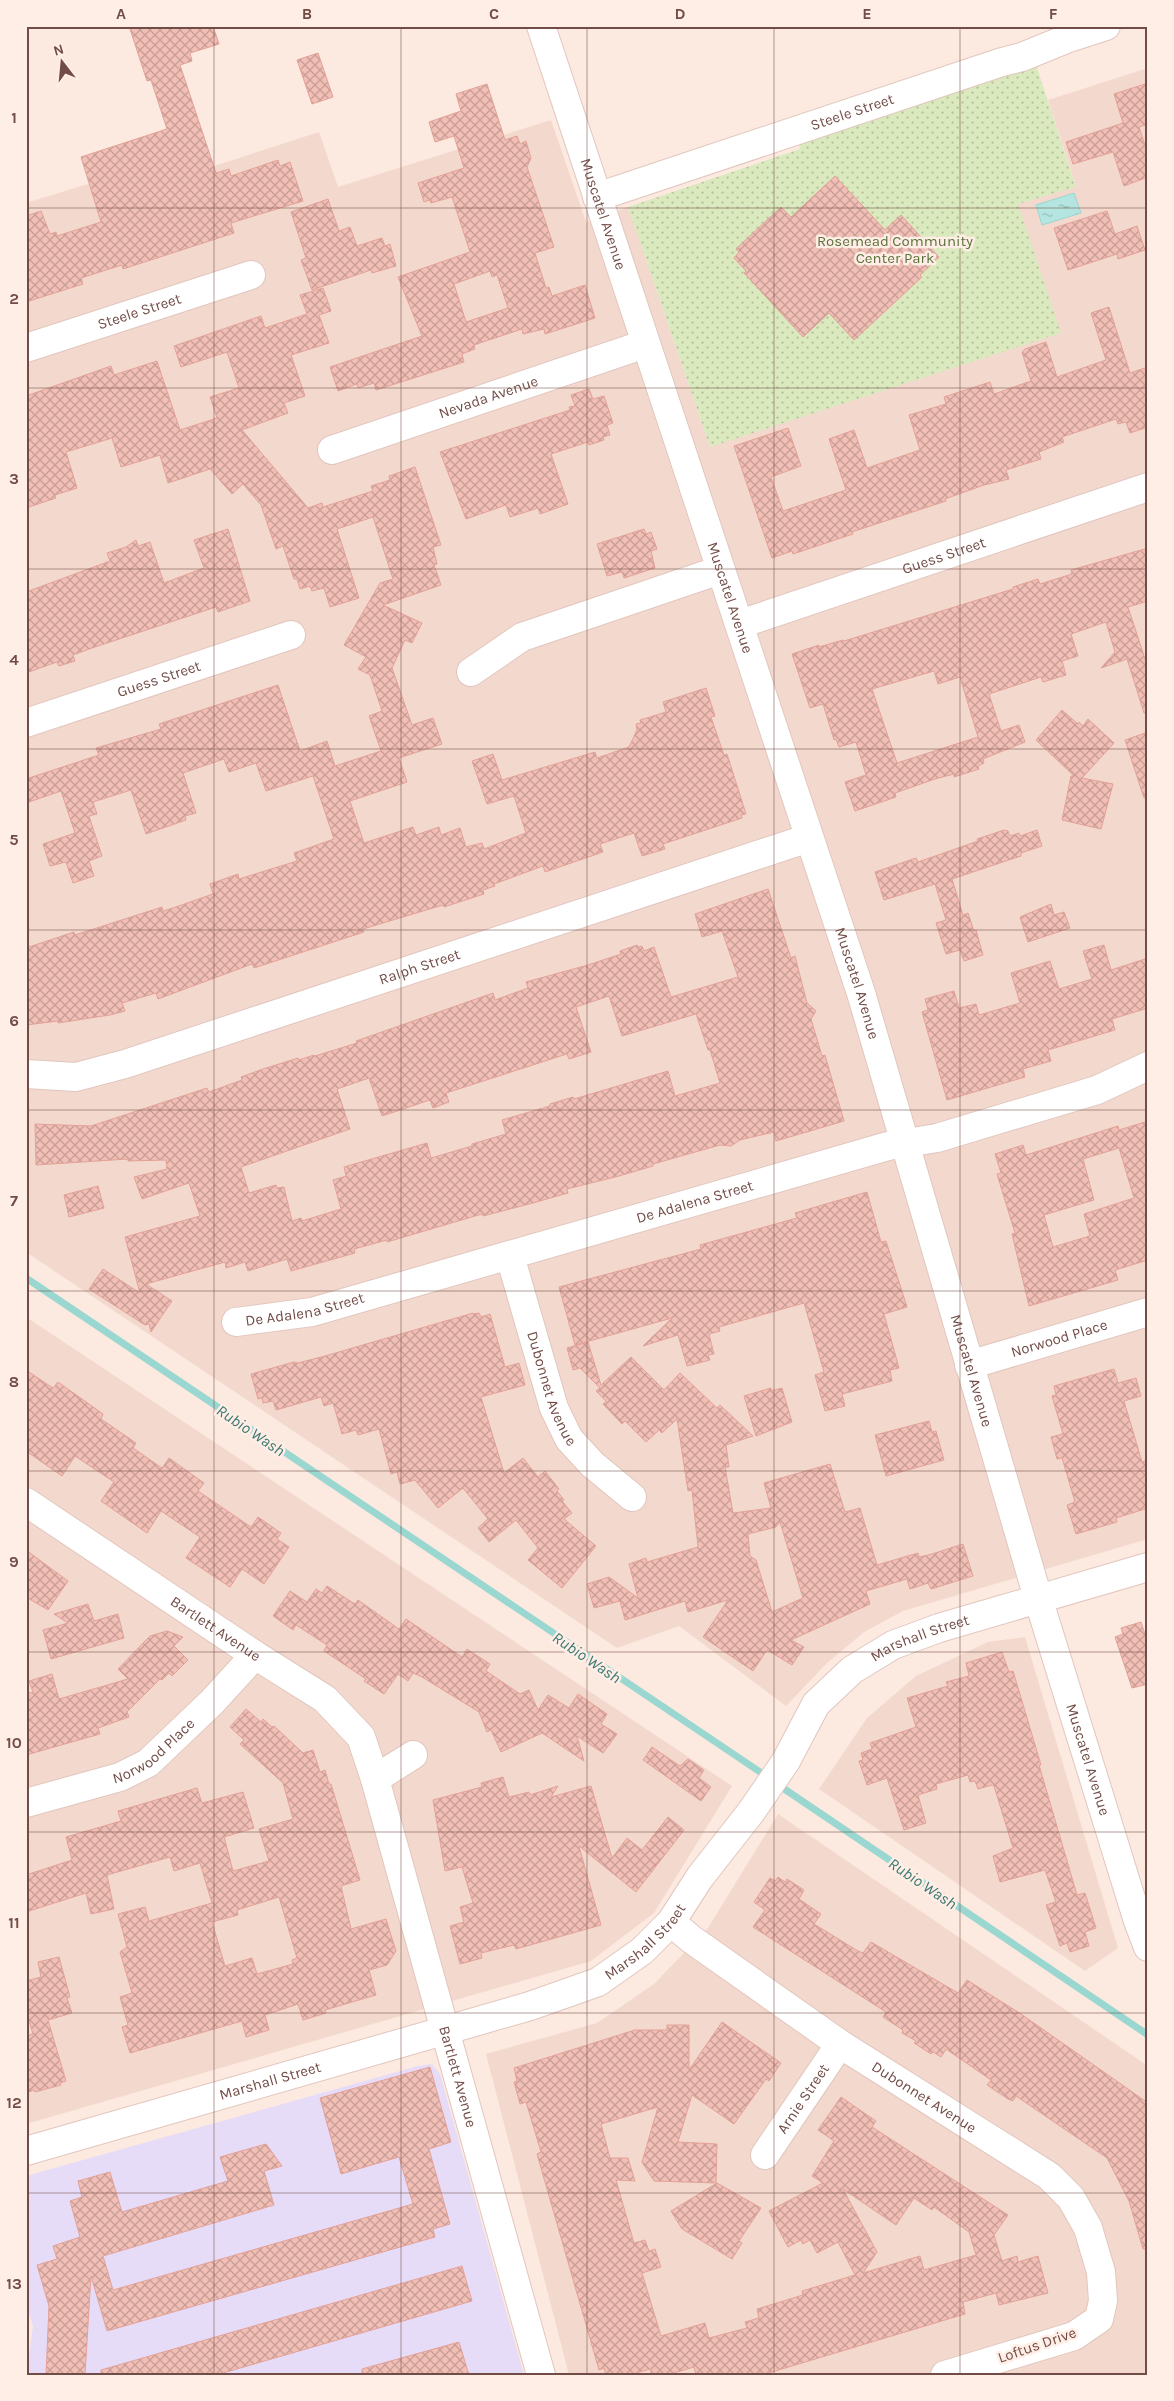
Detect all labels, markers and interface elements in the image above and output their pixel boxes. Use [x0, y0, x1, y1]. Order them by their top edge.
text: A [116, 4, 126, 23]
text: B [302, 4, 312, 23]
text: C [489, 4, 499, 23]
text: D [675, 4, 686, 23]
text: E [862, 4, 872, 23]
text: F [1049, 4, 1058, 23]
north arrow [38, 38, 88, 88]
text: N [51, 40, 66, 60]
street label: Steele Street [808, 90, 897, 134]
text: 1 [11, 108, 17, 127]
street label: Muscatel Avenue [576, 156, 630, 272]
park label: Rosemead Community Center Park [817, 232, 973, 267]
text: 2 [9, 289, 19, 308]
street label: Steele Street [95, 289, 184, 333]
street label: Nevada Avenue [436, 372, 540, 422]
text: 3 [9, 469, 19, 488]
street label: Guess Street [900, 533, 988, 578]
street label: Muscatel Avenue [703, 540, 757, 656]
text: 4 [9, 650, 19, 669]
street label: Guess Street [115, 657, 203, 701]
text: 5 [9, 830, 19, 849]
street label: Muscatel Avenue [831, 925, 883, 1041]
street label: Ralph Street [377, 945, 463, 988]
text: 6 [9, 1011, 19, 1030]
street label: De Adalena Street [634, 1176, 756, 1227]
text: 7 [10, 1191, 18, 1210]
street label: De Adalena Street [244, 1288, 367, 1330]
street label: Muscatel Avenue [947, 1312, 996, 1429]
street label: Norwood Place [1009, 1316, 1110, 1361]
street label: Dubonnet Avenue [523, 1329, 580, 1450]
text: 8 [9, 1372, 19, 1391]
water label: Rubio Wash [213, 1401, 288, 1460]
text: 9 [9, 1552, 19, 1571]
street label: Bartlett Avenue [167, 1592, 264, 1665]
street label: Marshall Street [867, 1611, 972, 1666]
water label: Rubio Wash [549, 1628, 624, 1687]
street label: Muscatel Avenue [1062, 1701, 1114, 1818]
street label: Norwood Place [110, 1714, 198, 1788]
text: 10 [6, 1733, 22, 1752]
water label: Rubio Wash [885, 1854, 960, 1913]
street label: Marshall Street [601, 1900, 690, 1984]
text: 11 [8, 1913, 20, 1932]
street label: Bartlett Avenue [435, 2024, 481, 2130]
street label: Dubonnet Avenue [868, 2057, 980, 2137]
street label: Marshall Street [217, 2058, 323, 2104]
street label: Arnie Street [773, 2060, 833, 2137]
text: 12 [6, 2093, 22, 2112]
text: 13 [6, 2274, 22, 2293]
street label: Loftus Drive [996, 2323, 1078, 2367]

